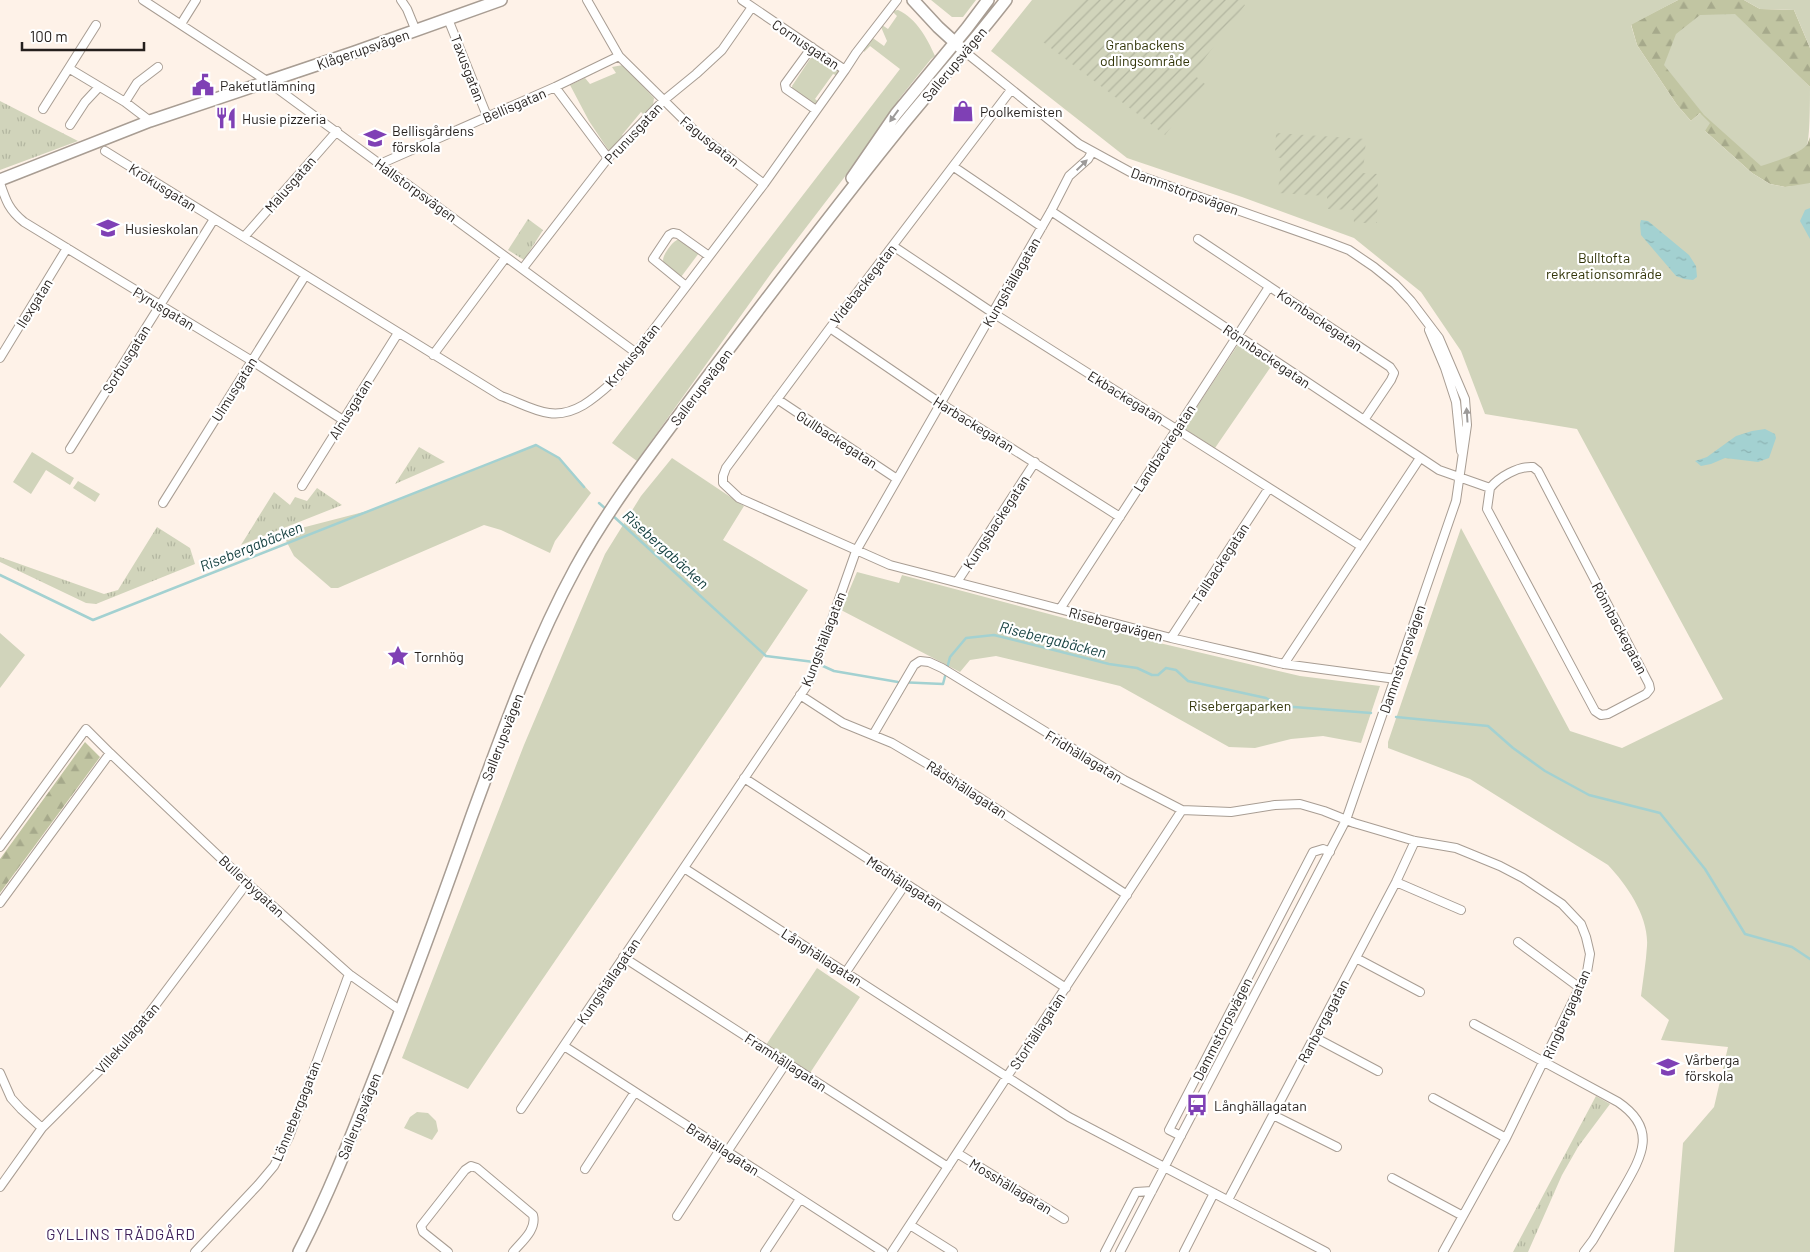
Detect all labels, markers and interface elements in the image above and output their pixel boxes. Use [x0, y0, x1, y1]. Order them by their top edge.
street label: Cornusgatan [769, 15, 843, 73]
scale bar [22, 20, 145, 52]
street label: Sallerupsvägen [918, 23, 990, 105]
street label: Klågerupsvägen [315, 25, 411, 73]
text: 100 m [30, 27, 68, 45]
street label: Taxusgatan [447, 32, 489, 104]
park label: Granbackens odlingsområde [1100, 36, 1190, 69]
public building icon: Paketutlämning [190, 72, 216, 98]
place label: Paketutlämning [220, 77, 315, 94]
street label: Bellisgatan [480, 84, 548, 126]
shop icon: Poolkemisten [950, 98, 976, 124]
street label: Prunusgatan [601, 99, 665, 167]
place label: Poolkemisten [980, 103, 1063, 120]
restaurant icon: Husie pizzeria [213, 105, 239, 131]
one-way arrow [889, 109, 899, 123]
place label: Husie pizzeria [242, 110, 326, 127]
street label: Fagusgatan [677, 112, 743, 170]
place label: Bellisgårdens förskola [392, 122, 474, 155]
school or university icon: Bellisgårdens förskola [362, 125, 388, 151]
street label: Malusgatan [261, 152, 319, 216]
street label: Hallstorpsvägen [372, 155, 460, 225]
street label: Krokusgatan [126, 159, 200, 215]
one-way arrow [1075, 159, 1087, 171]
street label: Dammstorpsvägen [1129, 164, 1241, 218]
school or university icon: Husieskolan [95, 215, 121, 241]
place label: Husieskolan [125, 220, 198, 237]
street label: Kungshällagatan [979, 234, 1043, 330]
street label: Videbackegatan [826, 240, 900, 328]
park label: Bulltofta rekreationsområde [1546, 249, 1662, 282]
street label: Ilexgatan [12, 275, 56, 331]
street label: Pyrusgatan [130, 283, 198, 333]
street label: Kornbackegatan [1274, 285, 1366, 355]
street label: Krokusgatan [601, 320, 663, 390]
street label: Rönnbackegatan [1220, 320, 1314, 392]
street label: Sorbusgatan [98, 322, 154, 396]
street label: Sallerupsvägen [667, 345, 735, 429]
street label: Ulmusgatan [208, 354, 260, 424]
street label: Ekbackegatan [1085, 367, 1167, 427]
street label: Alnusgatan [325, 376, 375, 442]
street label: Harbackegatan [930, 392, 1018, 456]
street label: Landbackegatan [1129, 401, 1199, 495]
street label: Gullbackegatan [793, 406, 881, 472]
one-way arrow [1462, 407, 1470, 423]
street label: Kungsbackegatan [959, 472, 1033, 572]
water label: Risebergabäcken [619, 506, 713, 592]
water label: Risebergabäcken [197, 517, 305, 575]
street label: Tallbackegatan [1188, 520, 1252, 606]
street label: Rönnbackegatan [1589, 579, 1651, 677]
street label: Kungshällagatan [797, 589, 849, 689]
street label: Risebergavägen [1067, 603, 1165, 645]
street label: Dammstorpsvägen [1376, 603, 1428, 715]
water label: Risebergabäcken [998, 617, 1108, 661]
place icon: Tornhög [385, 643, 411, 669]
place label: Tornhög [414, 648, 464, 665]
street label: Sallerupsvägen [478, 691, 526, 783]
park label: Risebergaparken [1189, 697, 1291, 714]
street label: Fridhällagatan [1042, 726, 1126, 786]
street label: Rådshällagatan [924, 757, 1010, 821]
street label: Bullerbygatan [216, 851, 288, 921]
street label: Medhällagatan [864, 852, 946, 914]
street label: Långhällagatan [778, 925, 866, 989]
street label: Kungshällagatan [573, 935, 643, 1027]
street label: Ringbergagatan [1539, 967, 1593, 1061]
street label: Dammstorpsvägen [1189, 975, 1255, 1083]
street label: Ranbergagatan [1294, 976, 1352, 1066]
street label: Storhällagatan [1006, 989, 1068, 1073]
street label: Villekullagatan [92, 999, 162, 1077]
street label: Framhällagatan [742, 1029, 830, 1095]
place label: Vårberga förskola [1685, 1051, 1739, 1084]
school or university icon: Vårberga förskola [1655, 1054, 1681, 1080]
street label: Lönnebergagatan [268, 1058, 324, 1164]
street label: Sallerupsvägen [334, 1070, 384, 1162]
bus stop icon: Långhällagatan [1184, 1092, 1210, 1118]
place label: Långhällagatan [1214, 1097, 1307, 1114]
street label: Brahällagatan [683, 1119, 763, 1179]
street label: Mosshällagatan [967, 1155, 1055, 1217]
district label: GYLLINS TRÄDGÅRD [46, 1224, 196, 1243]

